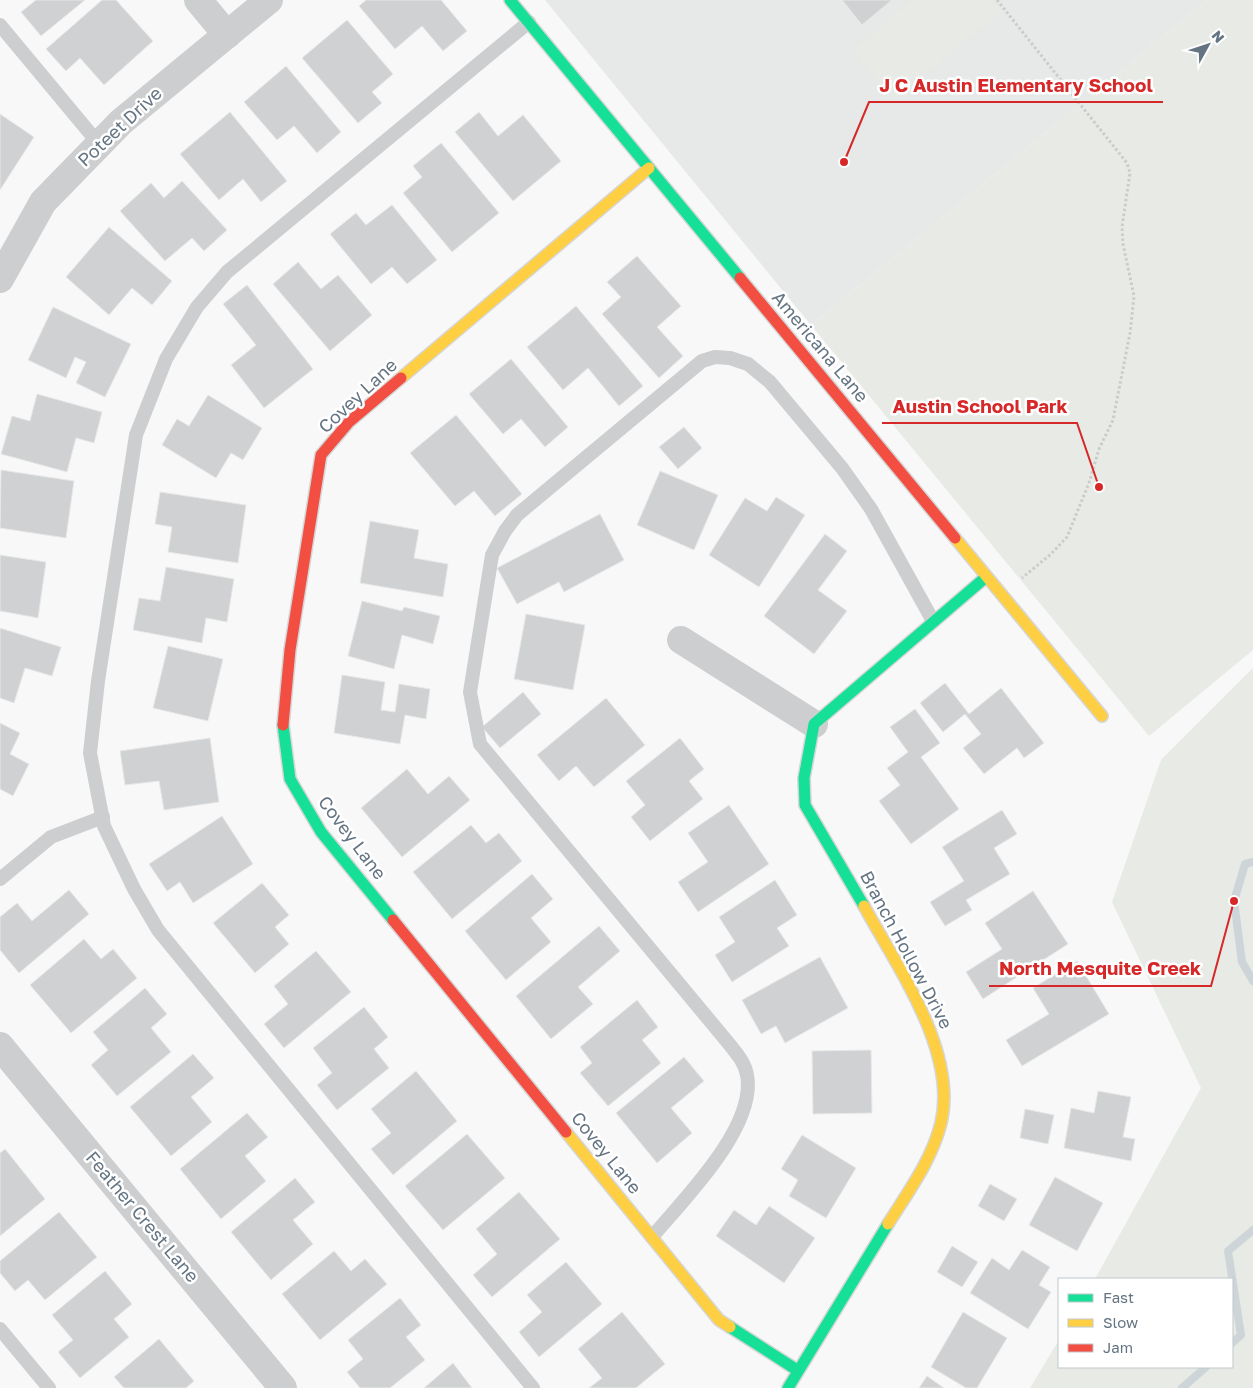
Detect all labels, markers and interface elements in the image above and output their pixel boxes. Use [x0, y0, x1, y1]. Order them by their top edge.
north arrow [1183, 20, 1233, 70]
text: N [1208, 27, 1228, 46]
callout: J C Austin Elementary School [869, 68, 1163, 102]
text: J C Austin Elementary School [879, 73, 1153, 96]
street label: Poteet Drive [73, 82, 166, 171]
street label: Americana Lane [768, 286, 874, 406]
street label: Covey Lane [314, 353, 401, 437]
callout: Austin School Park [882, 389, 1077, 423]
text: Austin School Park [892, 394, 1068, 417]
street label: Covey Lane [314, 791, 391, 884]
street label: Branch Hollow Drive [856, 867, 958, 1032]
callout: North Mesquite Creek [989, 952, 1211, 986]
text: North Mesquite Creek [999, 956, 1201, 979]
street label: Covey Lane [567, 1107, 647, 1198]
street label: Feather Crest Lane [82, 1146, 204, 1286]
legend [1058, 1278, 1233, 1368]
text: Fast [1103, 1288, 1134, 1306]
text: Slow [1103, 1313, 1138, 1331]
text: Jam [1103, 1338, 1133, 1356]

